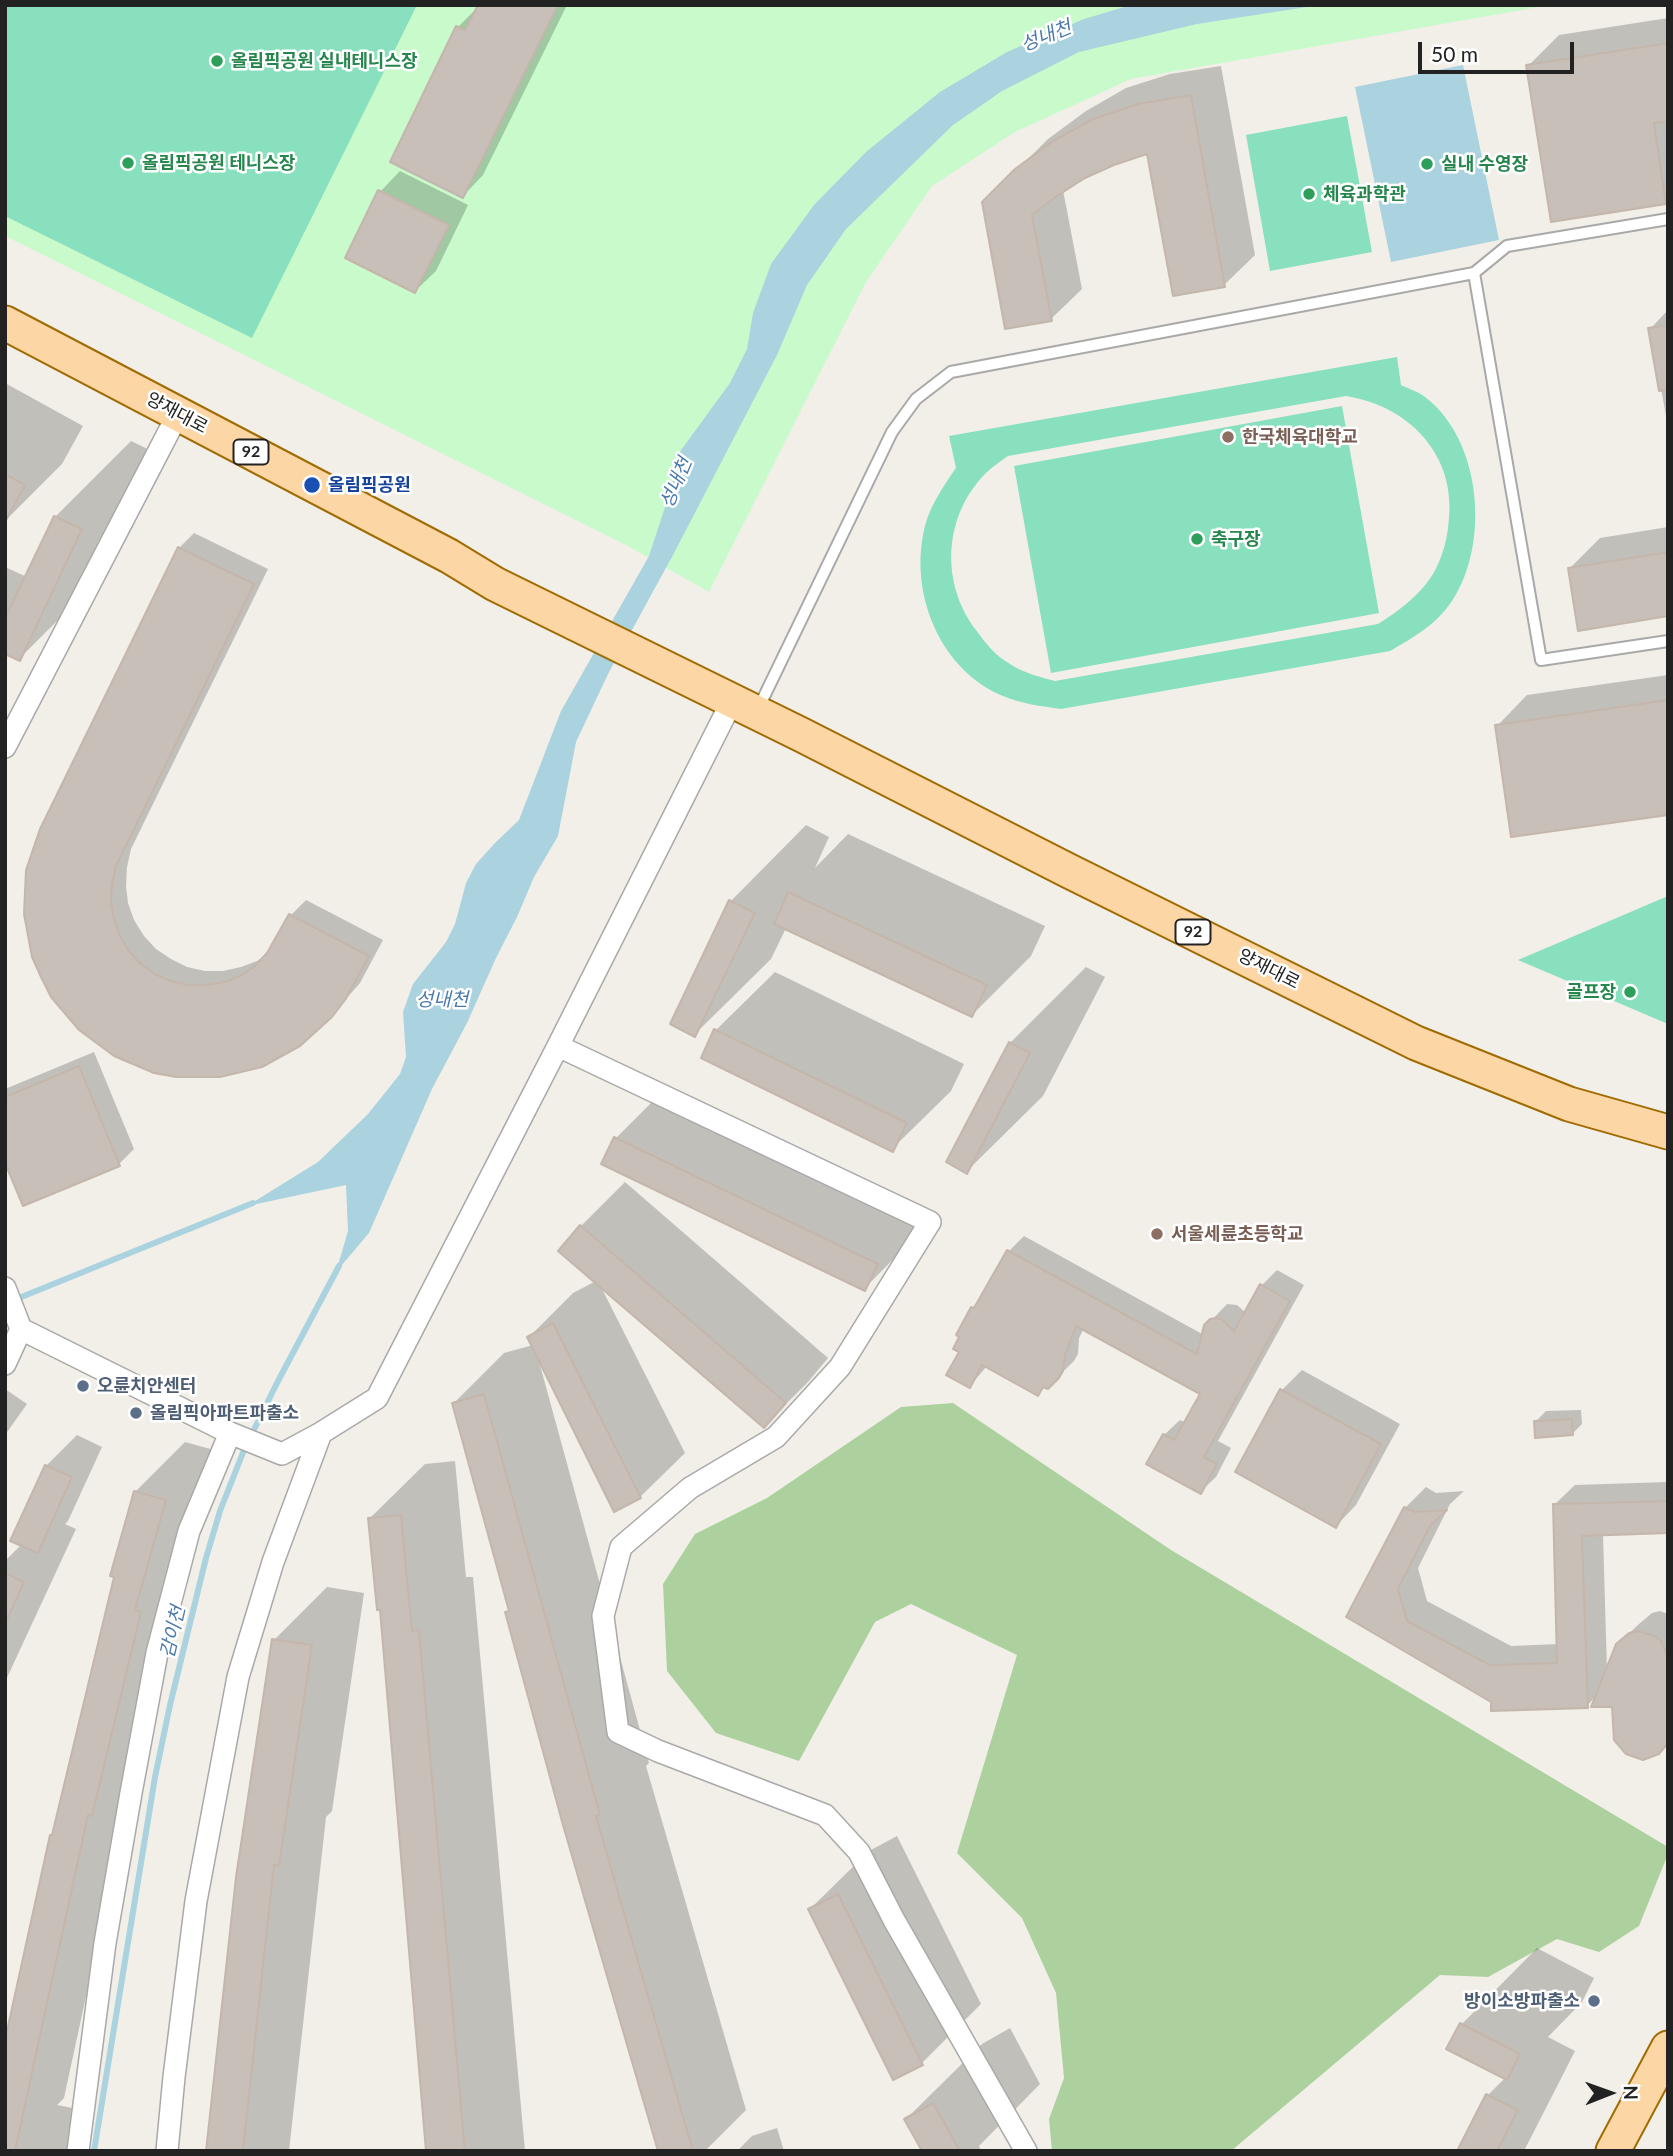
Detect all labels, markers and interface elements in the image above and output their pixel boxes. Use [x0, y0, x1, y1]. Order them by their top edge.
water label: 성내천 [1017, 16, 1075, 56]
scale bar [1421, 28, 1577, 72]
text: 50 m [1431, 41, 1478, 66]
place label: 올림픽공원 실내테니스장 [231, 50, 418, 72]
marker: 올림픽공원 실내테니스장 [209, 53, 225, 69]
place label: 올림픽공원 테니스장 [142, 152, 295, 174]
place label: 실내 수영장 [1441, 153, 1528, 175]
marker: 올림픽공원 테니스장 [120, 155, 136, 171]
marker: 실내 수영장 [1419, 156, 1435, 172]
place label: 체육과학관 [1323, 183, 1406, 205]
marker: 체육과학관 [1301, 186, 1317, 202]
street label: 양재대로 [143, 388, 211, 438]
place label: 한국체육대학교 [1242, 426, 1358, 448]
marker: 한국체육대학교 [1220, 429, 1236, 445]
road number: 92 [233, 440, 268, 464]
water label: 성내천 [655, 454, 697, 512]
place label: 올림픽공원 [328, 474, 411, 496]
marker: 올림픽공원 [302, 475, 322, 495]
place label: 축구장 [1211, 528, 1261, 550]
marker: 축구장 [1189, 531, 1205, 547]
road number: 92 [1176, 920, 1210, 944]
street label: 양재대로 [1235, 944, 1303, 994]
place label: 골프장 [1566, 981, 1616, 1003]
marker: 골프장 [1622, 984, 1638, 1000]
water label: 성내천 [416, 989, 468, 1011]
place label: 서울세륜초등학교 [1171, 1223, 1303, 1245]
marker: 서울세륜초등학교 [1149, 1226, 1165, 1242]
place label: 오륜치안센터 [97, 1375, 196, 1397]
marker: 오륜치안센터 [75, 1378, 91, 1394]
place label: 올림픽아파트파출소 [150, 1402, 299, 1424]
marker: 올림픽아파트파출소 [128, 1405, 144, 1421]
water label: 감이천 [156, 1604, 190, 1660]
place label: 방이소방파출소 [1464, 1990, 1580, 2012]
marker: 방이소방파출소 [1586, 1993, 1602, 2009]
north arrow [1575, 2058, 1645, 2128]
text: N [1620, 2085, 1643, 2100]

